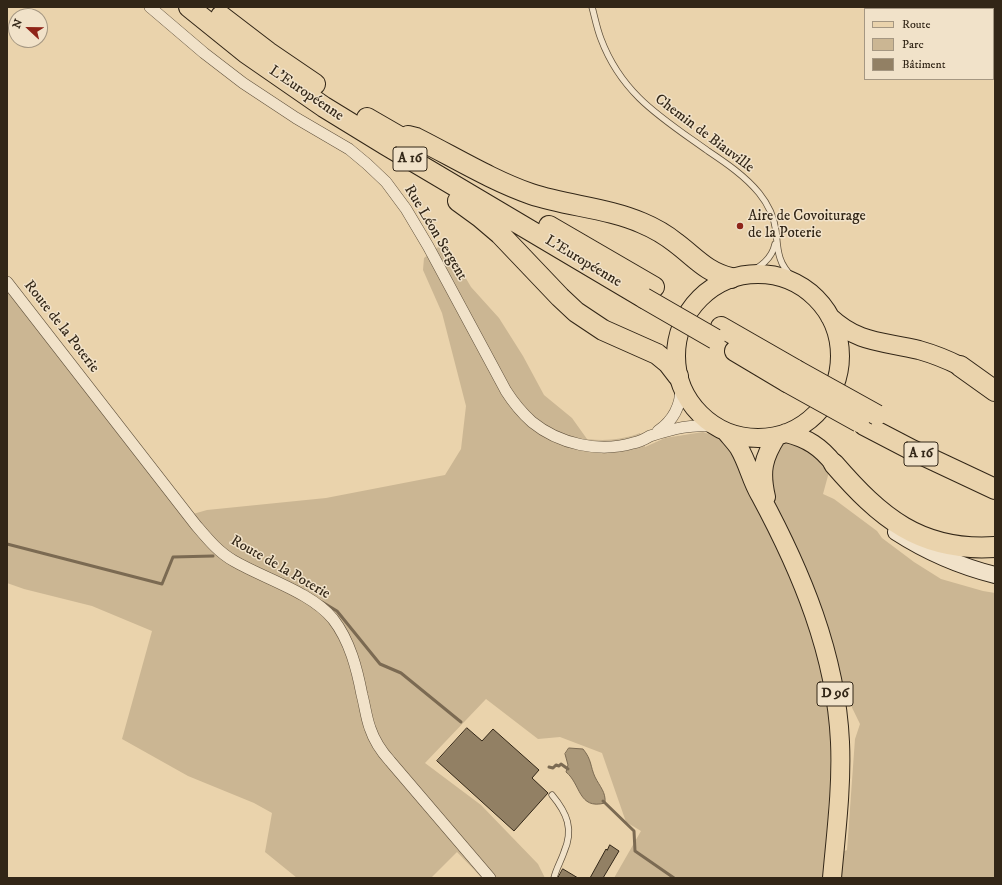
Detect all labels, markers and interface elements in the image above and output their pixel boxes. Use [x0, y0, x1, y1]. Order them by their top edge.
north arrow [8, 8, 48, 48]
legend [864, 8, 994, 80]
text: N [10, 17, 26, 31]
text: Route [902, 17, 930, 32]
text: Parc [902, 37, 924, 52]
text: Bâtiment [902, 57, 946, 72]
street label: L'Européenne [265, 62, 347, 126]
street label: Chemin de Biauville [651, 91, 757, 177]
road number: A 16 [393, 147, 427, 171]
street label: Rue Léon Sergent [400, 182, 470, 284]
place label: Aire de Covoiturage de la Poterie [748, 208, 866, 243]
marker: Aire de Covoiturage de la Poterie [735, 221, 745, 231]
street label: L'Européenne [542, 232, 624, 292]
street label: Route de la Poterie [19, 277, 103, 377]
road number: A 16 [904, 442, 938, 466]
street label: Route de la Poterie [227, 532, 333, 604]
road number: D 96 [817, 682, 853, 706]

